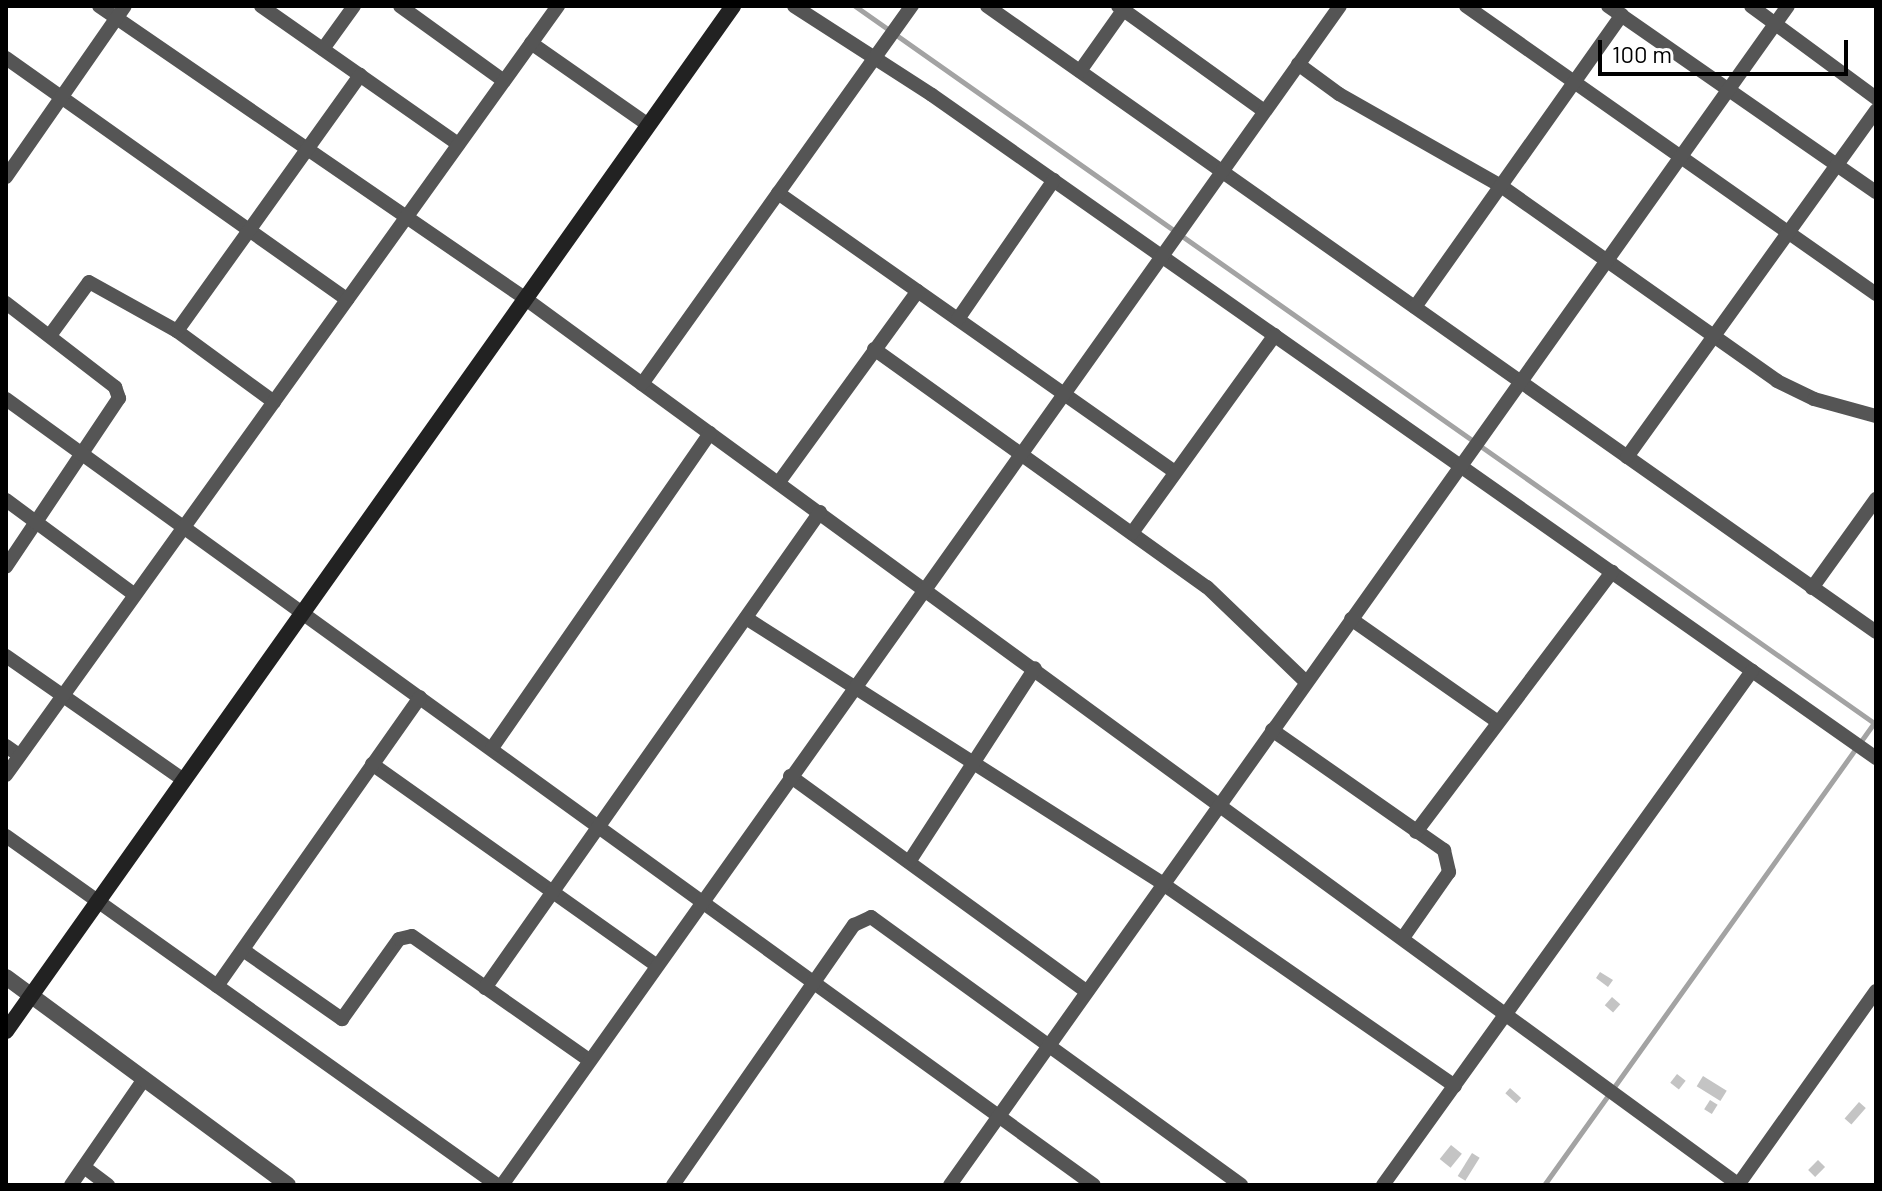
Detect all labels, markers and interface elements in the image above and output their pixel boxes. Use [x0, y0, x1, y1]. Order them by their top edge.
scale bar [1602, 24, 1852, 74]
text: 100 m [1612, 39, 1672, 68]

